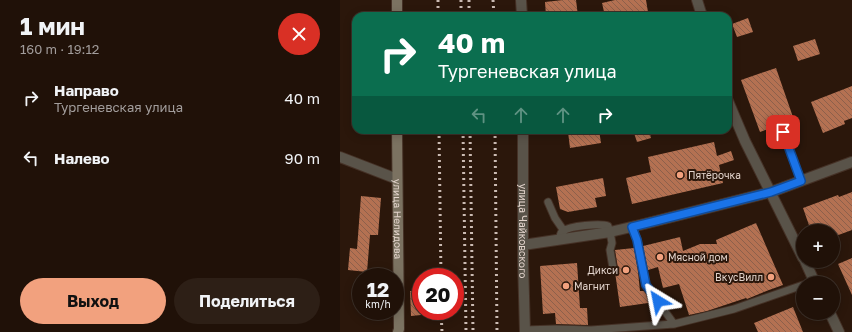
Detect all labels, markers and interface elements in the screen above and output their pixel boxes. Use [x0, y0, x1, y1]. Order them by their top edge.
text: 1 мин [20, 11, 85, 40]
button: close [278, 13, 320, 55]
text: 40 m [438, 26, 505, 59]
icon: right [372, 28, 424, 80]
text: 160 m · 19:12 [20, 41, 99, 57]
text: Тургеневская улица [438, 60, 617, 82]
text: Направо [54, 81, 119, 99]
icon: right [20, 87, 42, 109]
text: 40 m [285, 89, 320, 107]
text: Тургеневская улица [54, 99, 183, 115]
icon: left [468, 104, 490, 126]
icon: ahead [510, 104, 532, 126]
icon: ahead [552, 104, 574, 126]
icon: right [594, 104, 616, 126]
pin [766, 115, 800, 149]
icon: arrive [772, 121, 794, 143]
icon: left [20, 147, 42, 169]
text: Налево [54, 149, 110, 167]
text: 90 m [285, 149, 320, 167]
place label: Пятёрочка [688, 169, 741, 181]
marker: Пятёрочка [675, 170, 685, 180]
street label: улица Нелидова [391, 179, 404, 259]
street label: улица Чайковского [517, 183, 530, 279]
map controls [796, 224, 840, 320]
button: + [796, 224, 840, 268]
place label: Мясной дом [668, 251, 728, 263]
marker: Мясной дом [655, 252, 665, 262]
place label: Дикси [588, 264, 618, 276]
marker: Дикси [621, 265, 631, 275]
speed limit sign: 20 [412, 268, 464, 320]
place label: ВкусВилл [715, 271, 763, 283]
marker: ВкусВилл [766, 272, 776, 282]
button: − [796, 276, 840, 320]
text: 12 [367, 277, 389, 301]
button: Выход [20, 278, 166, 324]
button: Поделиться [174, 278, 320, 324]
place label: Магнит [574, 280, 610, 292]
position arrow [637, 280, 679, 322]
marker: Магнит [561, 281, 571, 291]
text: km/h [365, 298, 391, 310]

